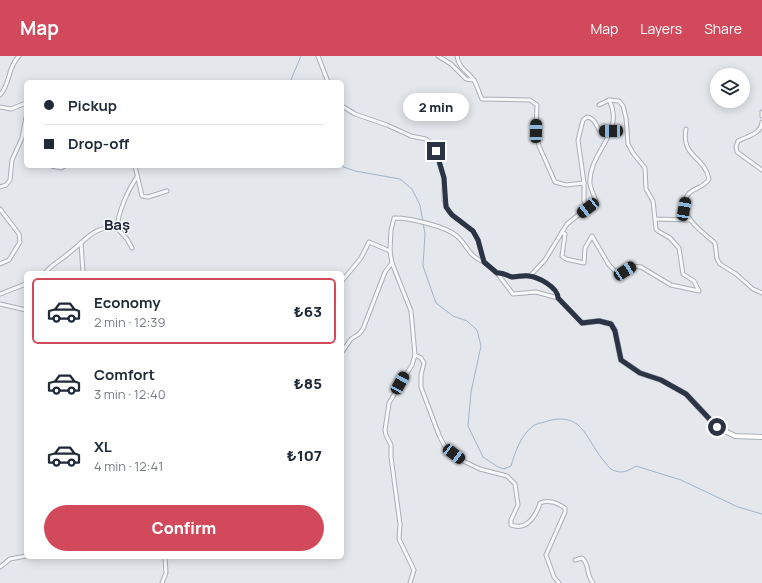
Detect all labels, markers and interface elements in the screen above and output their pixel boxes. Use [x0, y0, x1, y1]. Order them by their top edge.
text: Map [20, 15, 59, 41]
text: Map [590, 19, 618, 38]
text: Layers [640, 19, 682, 38]
text: Share [704, 19, 742, 38]
map controls [710, 68, 750, 108]
button: layers [710, 68, 750, 108]
callout: 2 min [403, 93, 469, 121]
text: Pickup [68, 95, 117, 116]
text: 2 min [419, 98, 453, 116]
car [530, 119, 542, 143]
car [599, 125, 623, 137]
text: Drop-off [68, 133, 129, 154]
route end [427, 142, 445, 160]
car [575, 196, 601, 220]
car [676, 196, 692, 222]
district label: Baş [104, 214, 130, 235]
car [612, 259, 638, 283]
text: Economy [94, 292, 161, 313]
icon: car [46, 293, 82, 329]
text: ₺63 [294, 301, 322, 322]
text: 2 min · 12:39 [94, 313, 166, 331]
text: Comfort [94, 364, 155, 385]
icon: car [46, 365, 82, 401]
car [389, 370, 411, 396]
text: ₺85 [294, 373, 322, 394]
text: 3 min · 12:40 [94, 385, 166, 403]
route start [708, 418, 726, 436]
text: XL [94, 436, 112, 457]
icon: car [46, 437, 82, 473]
car [441, 442, 467, 466]
text: ₺107 [287, 445, 322, 466]
text: 4 min · 12:41 [94, 457, 163, 475]
button: Confirm [44, 505, 324, 551]

